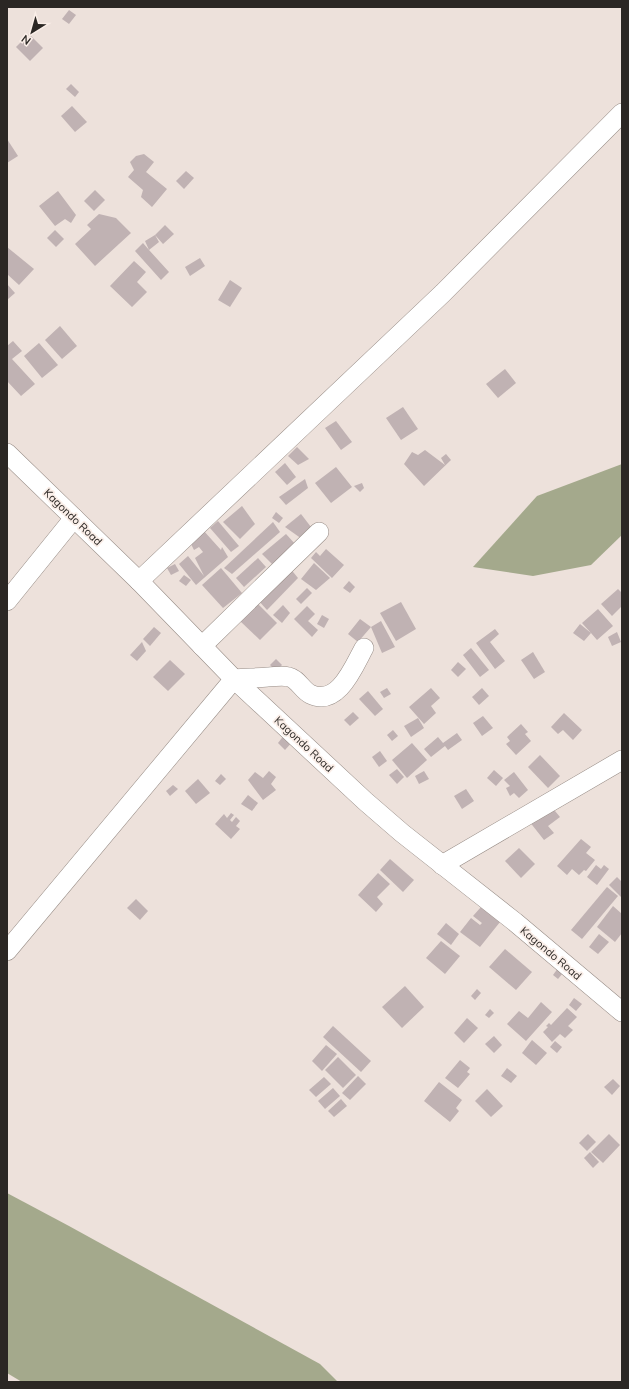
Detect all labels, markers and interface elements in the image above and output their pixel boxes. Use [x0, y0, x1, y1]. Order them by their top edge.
north arrow [12, 12, 52, 52]
text: N [18, 32, 34, 48]
street label: Kagondo Road [41, 486, 105, 548]
street label: Kagondo Road [272, 713, 336, 775]
street label: Kagondo Road [518, 923, 584, 983]

